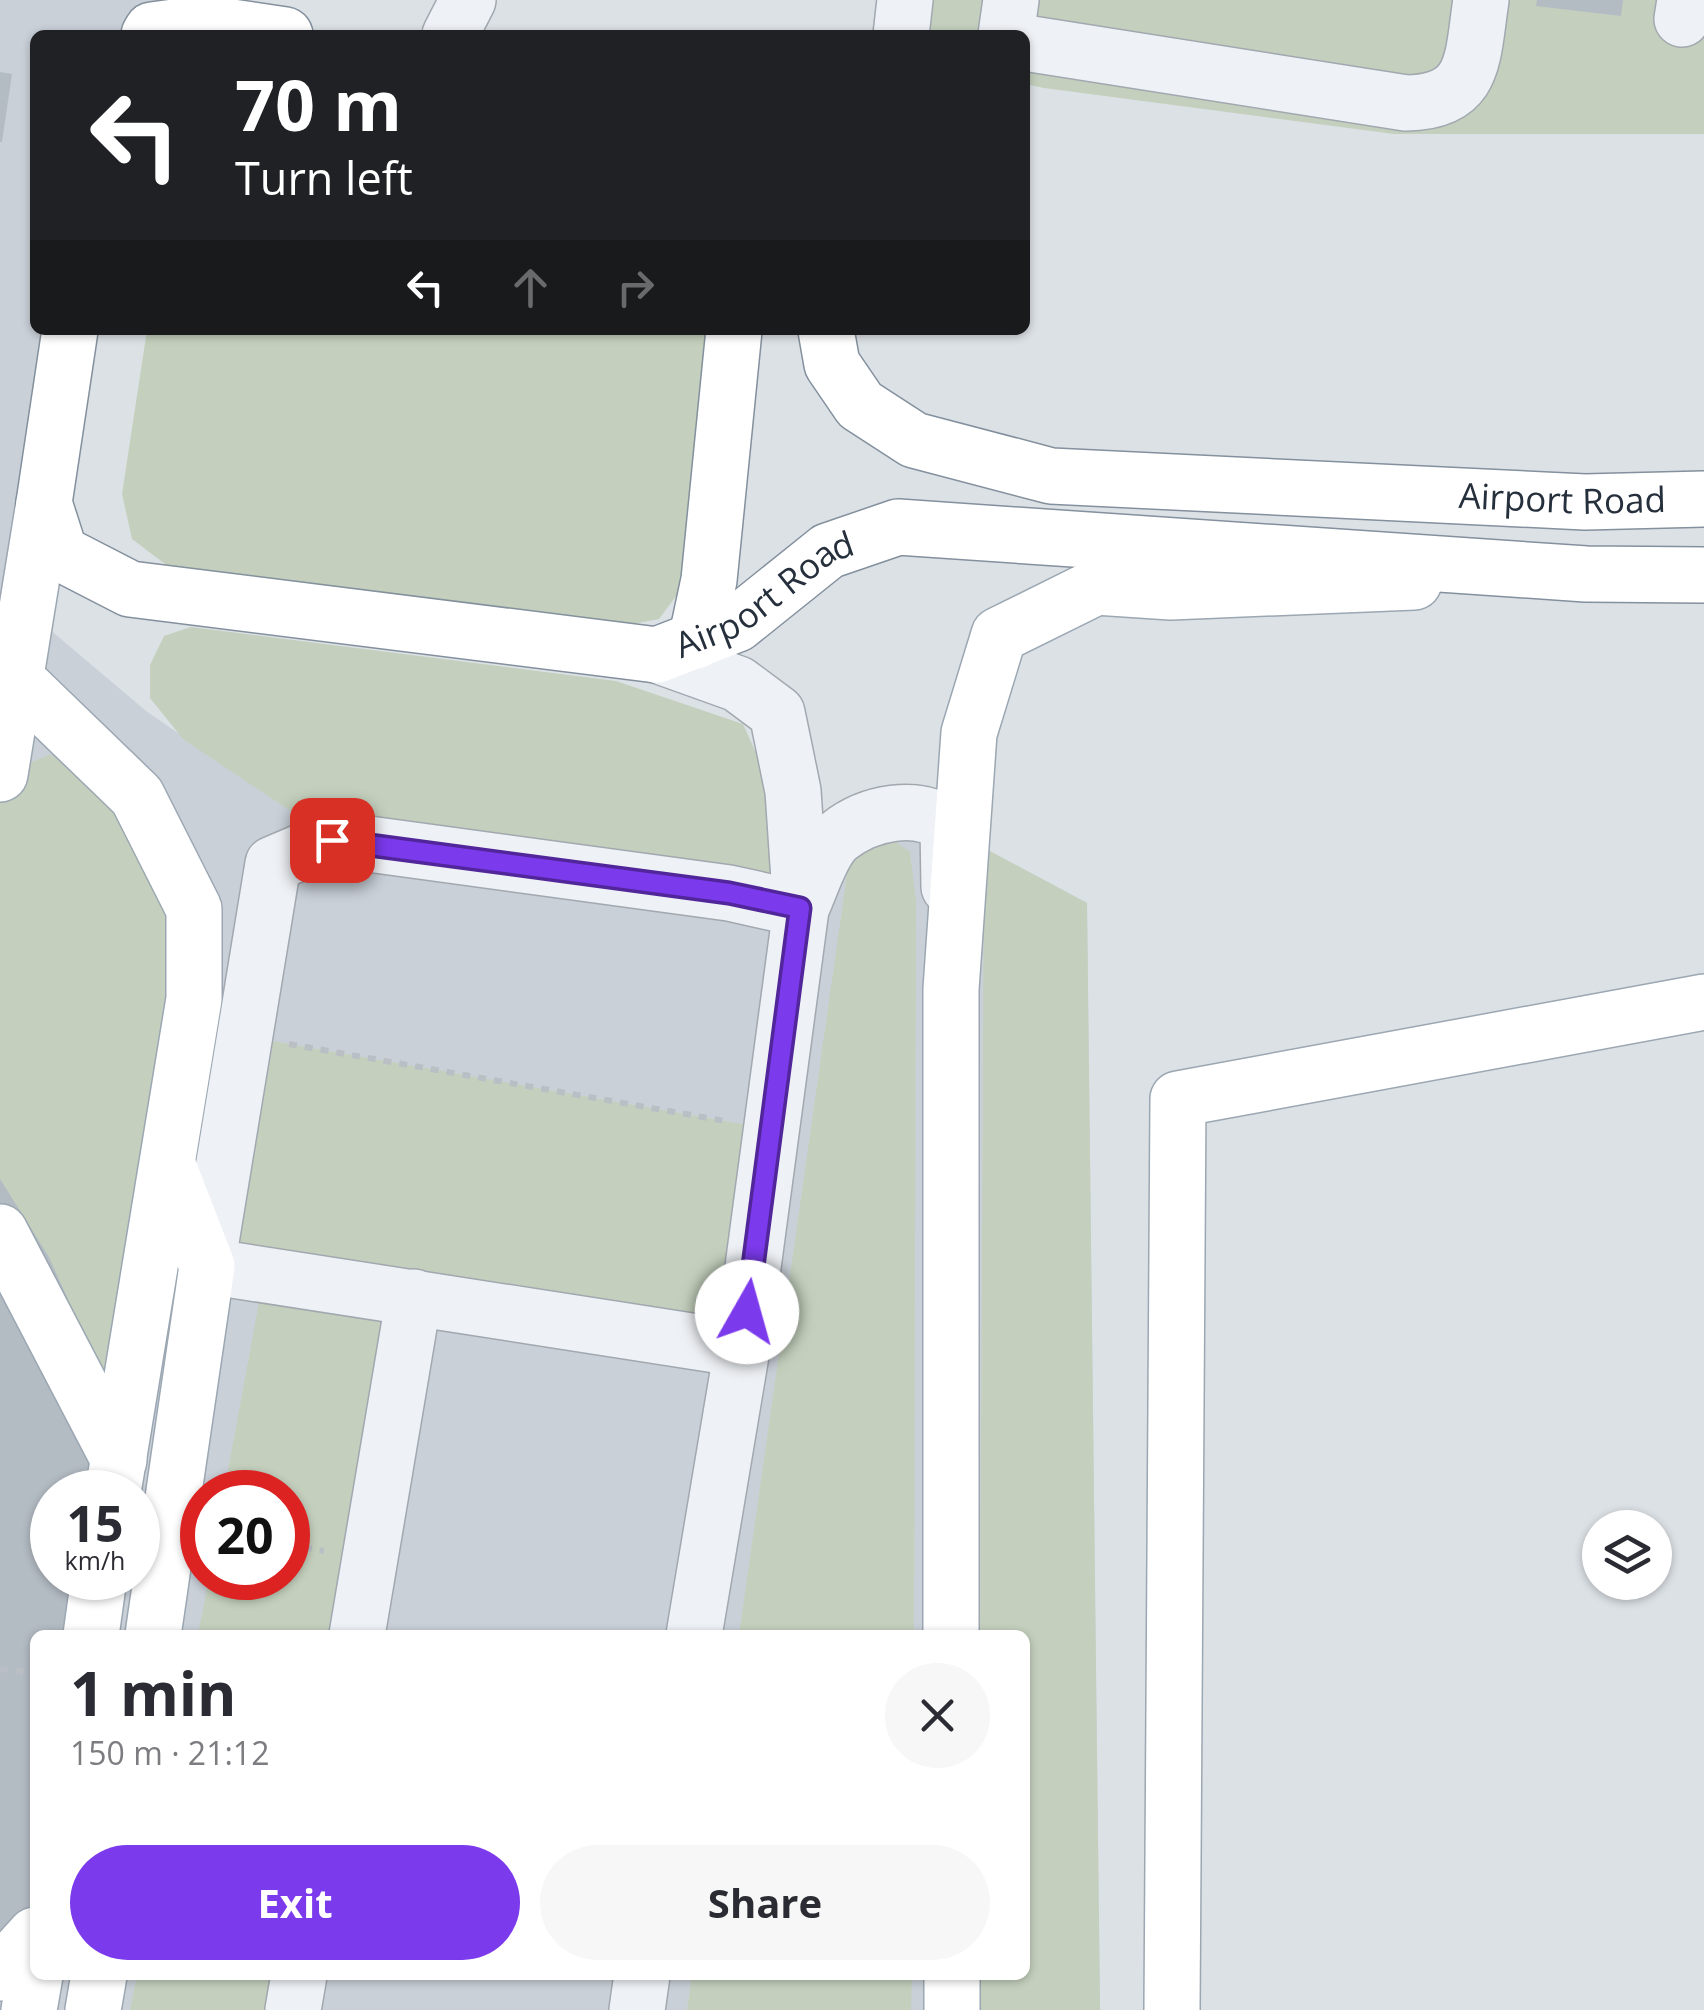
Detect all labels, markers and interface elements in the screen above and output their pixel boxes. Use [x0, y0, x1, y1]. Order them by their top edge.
text: 70 m [235, 56, 402, 152]
icon: left [70, 70, 200, 200]
text: Turn left [235, 147, 413, 208]
icon: left [398, 260, 453, 315]
icon: ahead [503, 260, 558, 315]
icon: right [608, 260, 663, 315]
street label: Airport Road [1458, 471, 1666, 524]
street label: Airport Road [668, 519, 860, 668]
pin [290, 798, 375, 883]
icon: arrive [305, 813, 360, 868]
position arrow [695, 1260, 799, 1364]
speed limit sign: 20 [180, 1470, 310, 1600]
text: 15 [66, 1489, 124, 1557]
map controls [1582, 1510, 1672, 1600]
button: layers [1582, 1510, 1672, 1600]
text: km/h [65, 1543, 125, 1577]
text: 1 min [70, 1652, 237, 1734]
button: close [885, 1663, 990, 1768]
text: 150 m · 21:12 [70, 1731, 269, 1774]
button: Exit [70, 1845, 520, 1960]
button: Share [540, 1845, 990, 1960]

